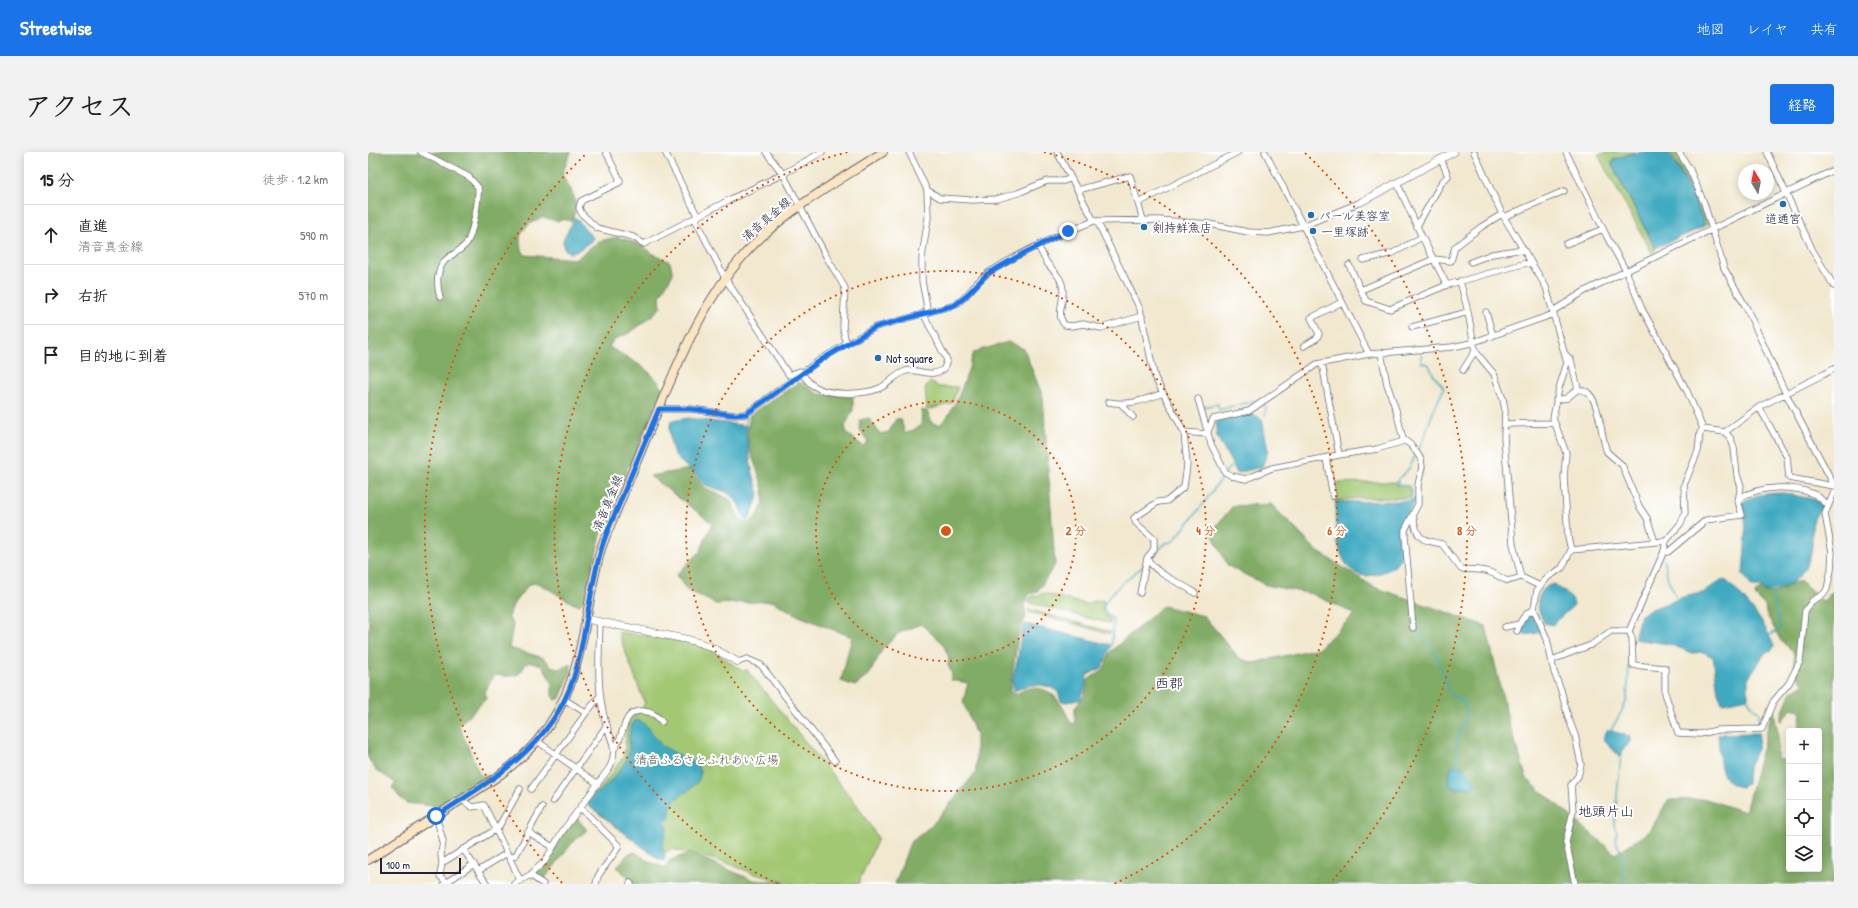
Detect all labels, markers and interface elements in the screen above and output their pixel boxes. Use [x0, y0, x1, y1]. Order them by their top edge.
text: Streetwise [20, 15, 92, 41]
text: 地図 [1697, 19, 1725, 38]
text: レイヤ [1747, 19, 1788, 38]
text: 共有 [1810, 19, 1838, 38]
button: 経路 [1770, 84, 1834, 124]
text: アクセス [24, 87, 134, 125]
north arrow [1738, 164, 1774, 200]
text: 15 分 [40, 168, 74, 191]
text: 徒歩 · 1.2 km [263, 170, 328, 188]
street label: 清音真金線 [738, 193, 794, 245]
marker: 道通宮 [1778, 199, 1788, 209]
place label: パール美容室 [1319, 207, 1390, 224]
marker: パール美容室 [1306, 210, 1316, 220]
place label: 道通宮 [1765, 210, 1801, 227]
text: 直進 [78, 215, 108, 236]
place label: 剣持鮮魚店 [1152, 219, 1212, 236]
route end [1059, 222, 1077, 240]
marker: 剣持鮮魚店 [1139, 222, 1149, 232]
place label: 一里塚跡 [1321, 223, 1369, 240]
icon: ahead [40, 224, 62, 246]
text: 590 m [300, 226, 328, 244]
marker: 一里塚跡 [1308, 226, 1318, 236]
text: 清音真金線 [78, 237, 143, 255]
icon: right [40, 284, 62, 306]
text: 右折 [78, 285, 108, 306]
text: 570 m [298, 286, 328, 304]
icon: arrive [40, 344, 62, 366]
text: 目的地に到着 [78, 345, 168, 366]
place label: Not square [886, 350, 933, 367]
marker: Not square [873, 353, 883, 363]
street label: 清音真金線 [588, 472, 626, 534]
text: 2 分 [1066, 522, 1086, 539]
text: 4 分 [1196, 522, 1216, 539]
text: 6 分 [1327, 522, 1347, 539]
text: 8 分 [1457, 522, 1477, 539]
centre of rings [939, 524, 953, 538]
district label: 西郡 [1155, 673, 1183, 692]
map controls [1786, 728, 1822, 872]
button: + [1786, 728, 1822, 764]
park label: 清音ふるさとふれあい広場 [635, 751, 779, 768]
button: − [1786, 764, 1822, 800]
button: locate [1786, 800, 1822, 836]
district label: 地頭片山 [1578, 801, 1634, 820]
route start [427, 807, 445, 825]
button: layers [1786, 836, 1822, 872]
scale bar [380, 856, 461, 875]
text: 100 m [386, 858, 410, 872]

